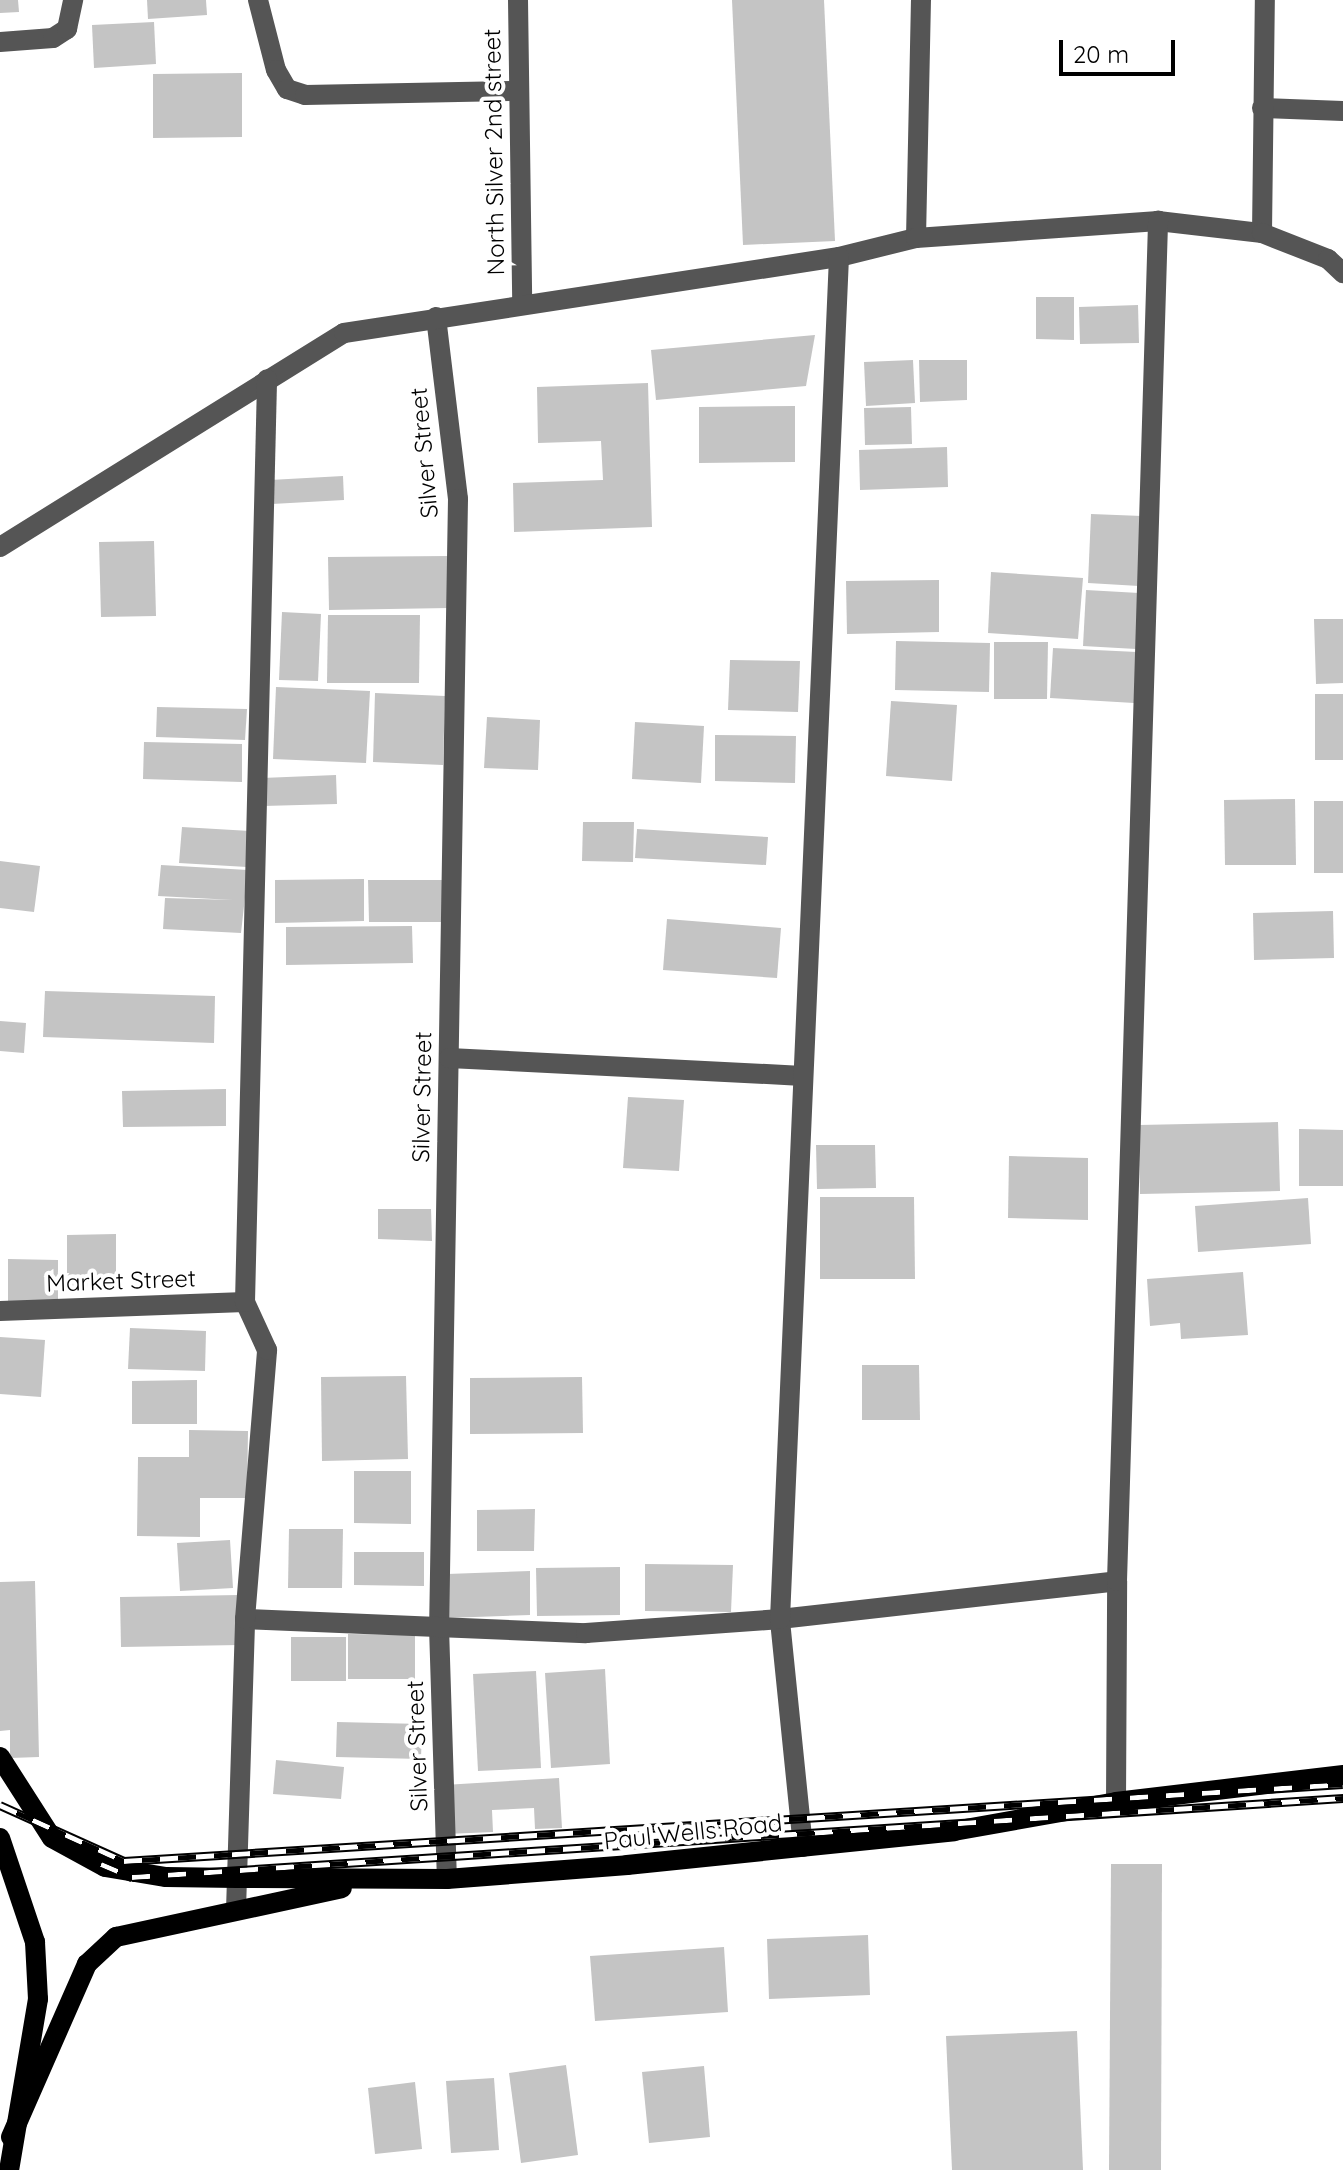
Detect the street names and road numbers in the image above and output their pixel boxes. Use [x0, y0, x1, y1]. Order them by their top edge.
street label: North Silver 2nd street [477, 28, 511, 276]
street label: Silver Street [404, 386, 444, 520]
street label: Silver Street [406, 1031, 438, 1163]
street label: Market Street [46, 1264, 196, 1298]
street label: Silver Street [400, 1680, 434, 1812]
street label: Paul Wells Road [602, 1808, 784, 1856]

